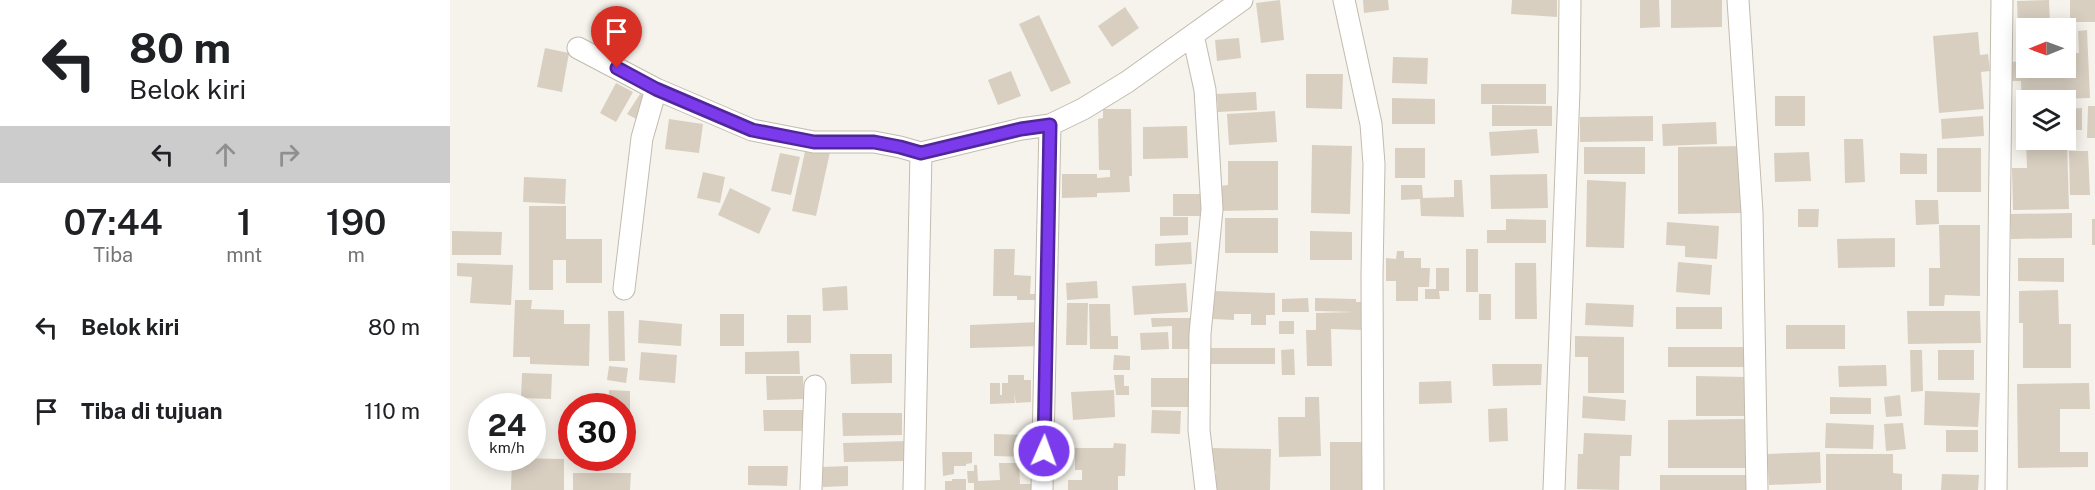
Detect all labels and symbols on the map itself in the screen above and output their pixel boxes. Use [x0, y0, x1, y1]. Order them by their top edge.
pin [591, 6, 642, 68]
north arrow [2016, 18, 2076, 78]
speed limit sign: 30 [558, 393, 636, 471]
position arrow [1012, 419, 1076, 483]

